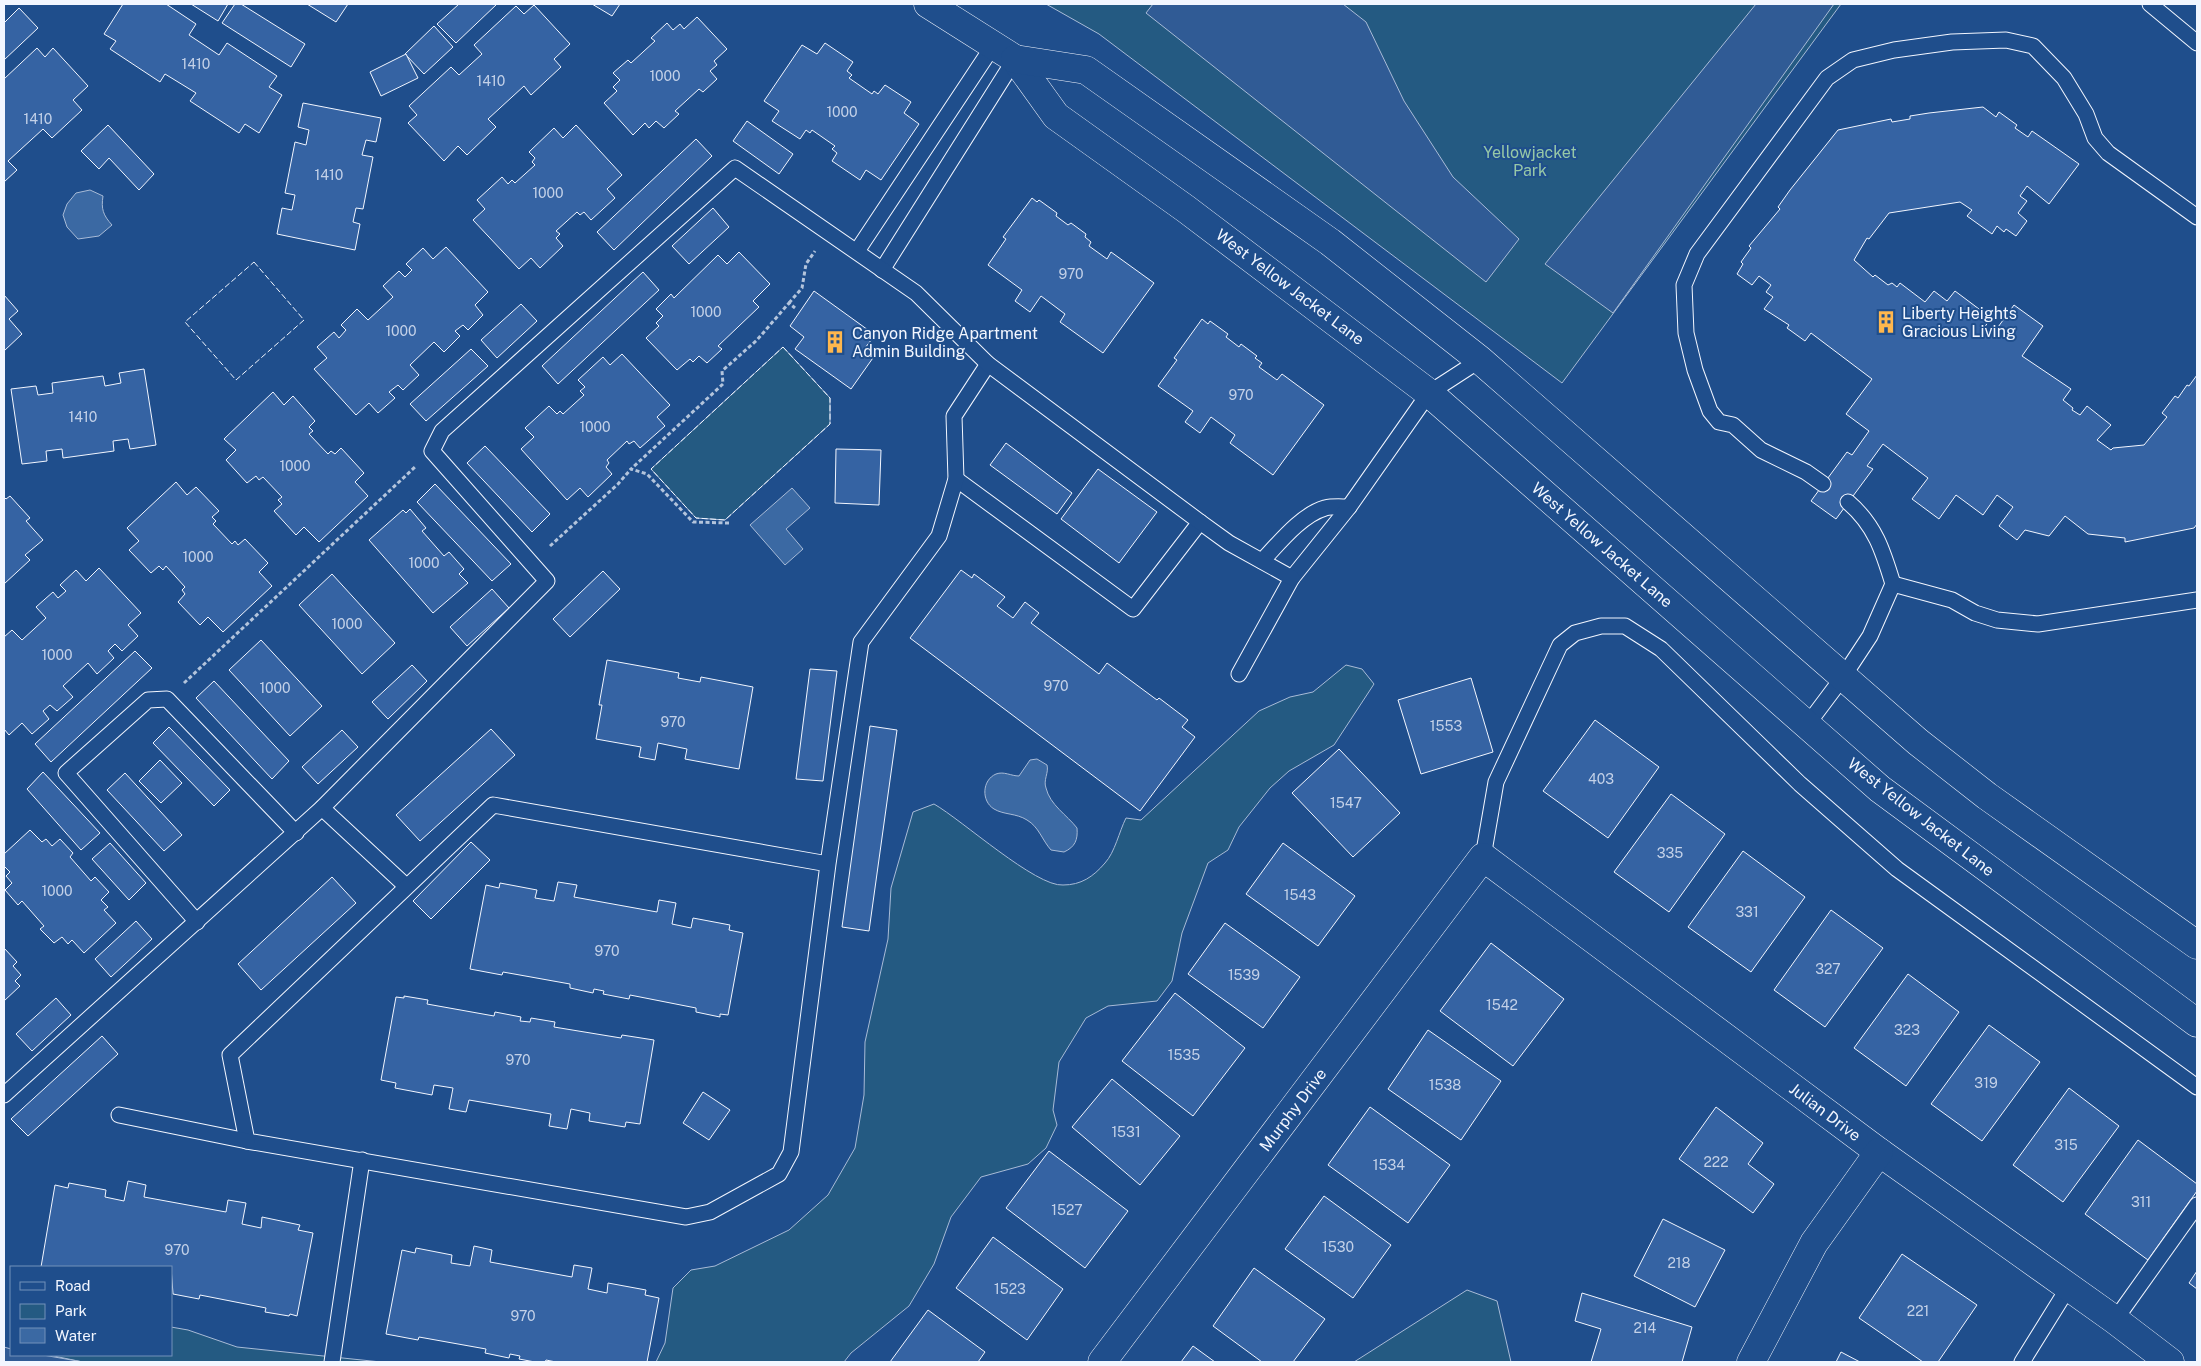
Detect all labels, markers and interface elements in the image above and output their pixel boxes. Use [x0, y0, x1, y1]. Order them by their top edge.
house number: 1410 [182, 56, 210, 72]
house number: 1000 [649, 68, 681, 84]
house number: 1410 [477, 73, 505, 89]
house number: 1000 [826, 104, 858, 120]
house number: 1410 [24, 111, 52, 127]
park label: Yellowjacket Park [1483, 143, 1577, 180]
house number: 1410 [315, 167, 343, 183]
house number: 1000 [532, 185, 564, 201]
street label: West Yellow Jacket Lane [1212, 225, 1368, 349]
house number: 970 [1058, 266, 1084, 282]
house number: 1000 [690, 304, 722, 320]
place label: Liberty Heights Gracious Living [1902, 304, 2017, 341]
building icon: Liberty Heights Gracious Living [1873, 309, 1899, 335]
house number: 1000 [385, 323, 417, 339]
place label: Canyon Ridge Apartment Admin Building [852, 324, 1038, 361]
building icon: Canyon Ridge Apartment Admin Building [822, 329, 848, 355]
house number: 970 [1228, 387, 1254, 403]
house number: 1410 [69, 409, 97, 425]
house number: 1000 [579, 419, 611, 435]
house number: 1000 [279, 458, 311, 474]
street label: West Yellow Jacket Lane [1528, 479, 1676, 611]
house number: 1000 [182, 549, 214, 565]
house number: 1000 [408, 555, 440, 571]
house number: 1000 [331, 616, 363, 632]
house number: 1000 [41, 647, 73, 663]
house number: 970 [1043, 678, 1069, 694]
house number: 1000 [259, 680, 291, 696]
house number: 970 [660, 714, 686, 730]
house number: 1553 [1430, 718, 1462, 734]
street label: West Yellow Jacket Lane [1844, 754, 1998, 880]
house number: 403 [1588, 771, 1614, 787]
house number: 1547 [1330, 795, 1362, 811]
house number: 335 [1657, 845, 1683, 861]
house number: 1000 [41, 883, 73, 899]
house number: 1543 [1284, 887, 1316, 903]
house number: 331 [1735, 904, 1759, 920]
house number: 970 [594, 943, 620, 959]
house number: 327 [1815, 961, 1841, 977]
house number: 1539 [1228, 967, 1260, 983]
house number: 1542 [1486, 997, 1518, 1013]
house number: 323 [1894, 1022, 1920, 1038]
house number: 1535 [1168, 1047, 1200, 1063]
house number: 970 [505, 1052, 531, 1068]
street label: Murphy Drive [1256, 1065, 1330, 1155]
house number: 319 [1974, 1075, 1998, 1091]
house number: 1538 [1429, 1077, 1461, 1093]
street label: Julian Drive [1786, 1079, 1864, 1145]
house number: 1531 [1111, 1124, 1141, 1140]
house number: 315 [2054, 1137, 2078, 1153]
house number: 222 [1703, 1154, 1729, 1170]
house number: 1534 [1373, 1157, 1405, 1173]
house number: 311 [2131, 1194, 2151, 1210]
house number: 1527 [1051, 1202, 1083, 1218]
house number: 1530 [1322, 1239, 1354, 1255]
house number: 970 [164, 1242, 190, 1258]
house number: 218 [1667, 1255, 1691, 1271]
legend [10, 1266, 172, 1356]
text: Road [55, 1277, 91, 1294]
house number: 1523 [994, 1281, 1026, 1297]
text: Park [55, 1302, 87, 1319]
house number: 221 [1907, 1303, 1929, 1319]
house number: 970 [510, 1308, 536, 1324]
house number: 214 [1634, 1320, 1657, 1336]
text: Water [55, 1327, 97, 1344]

